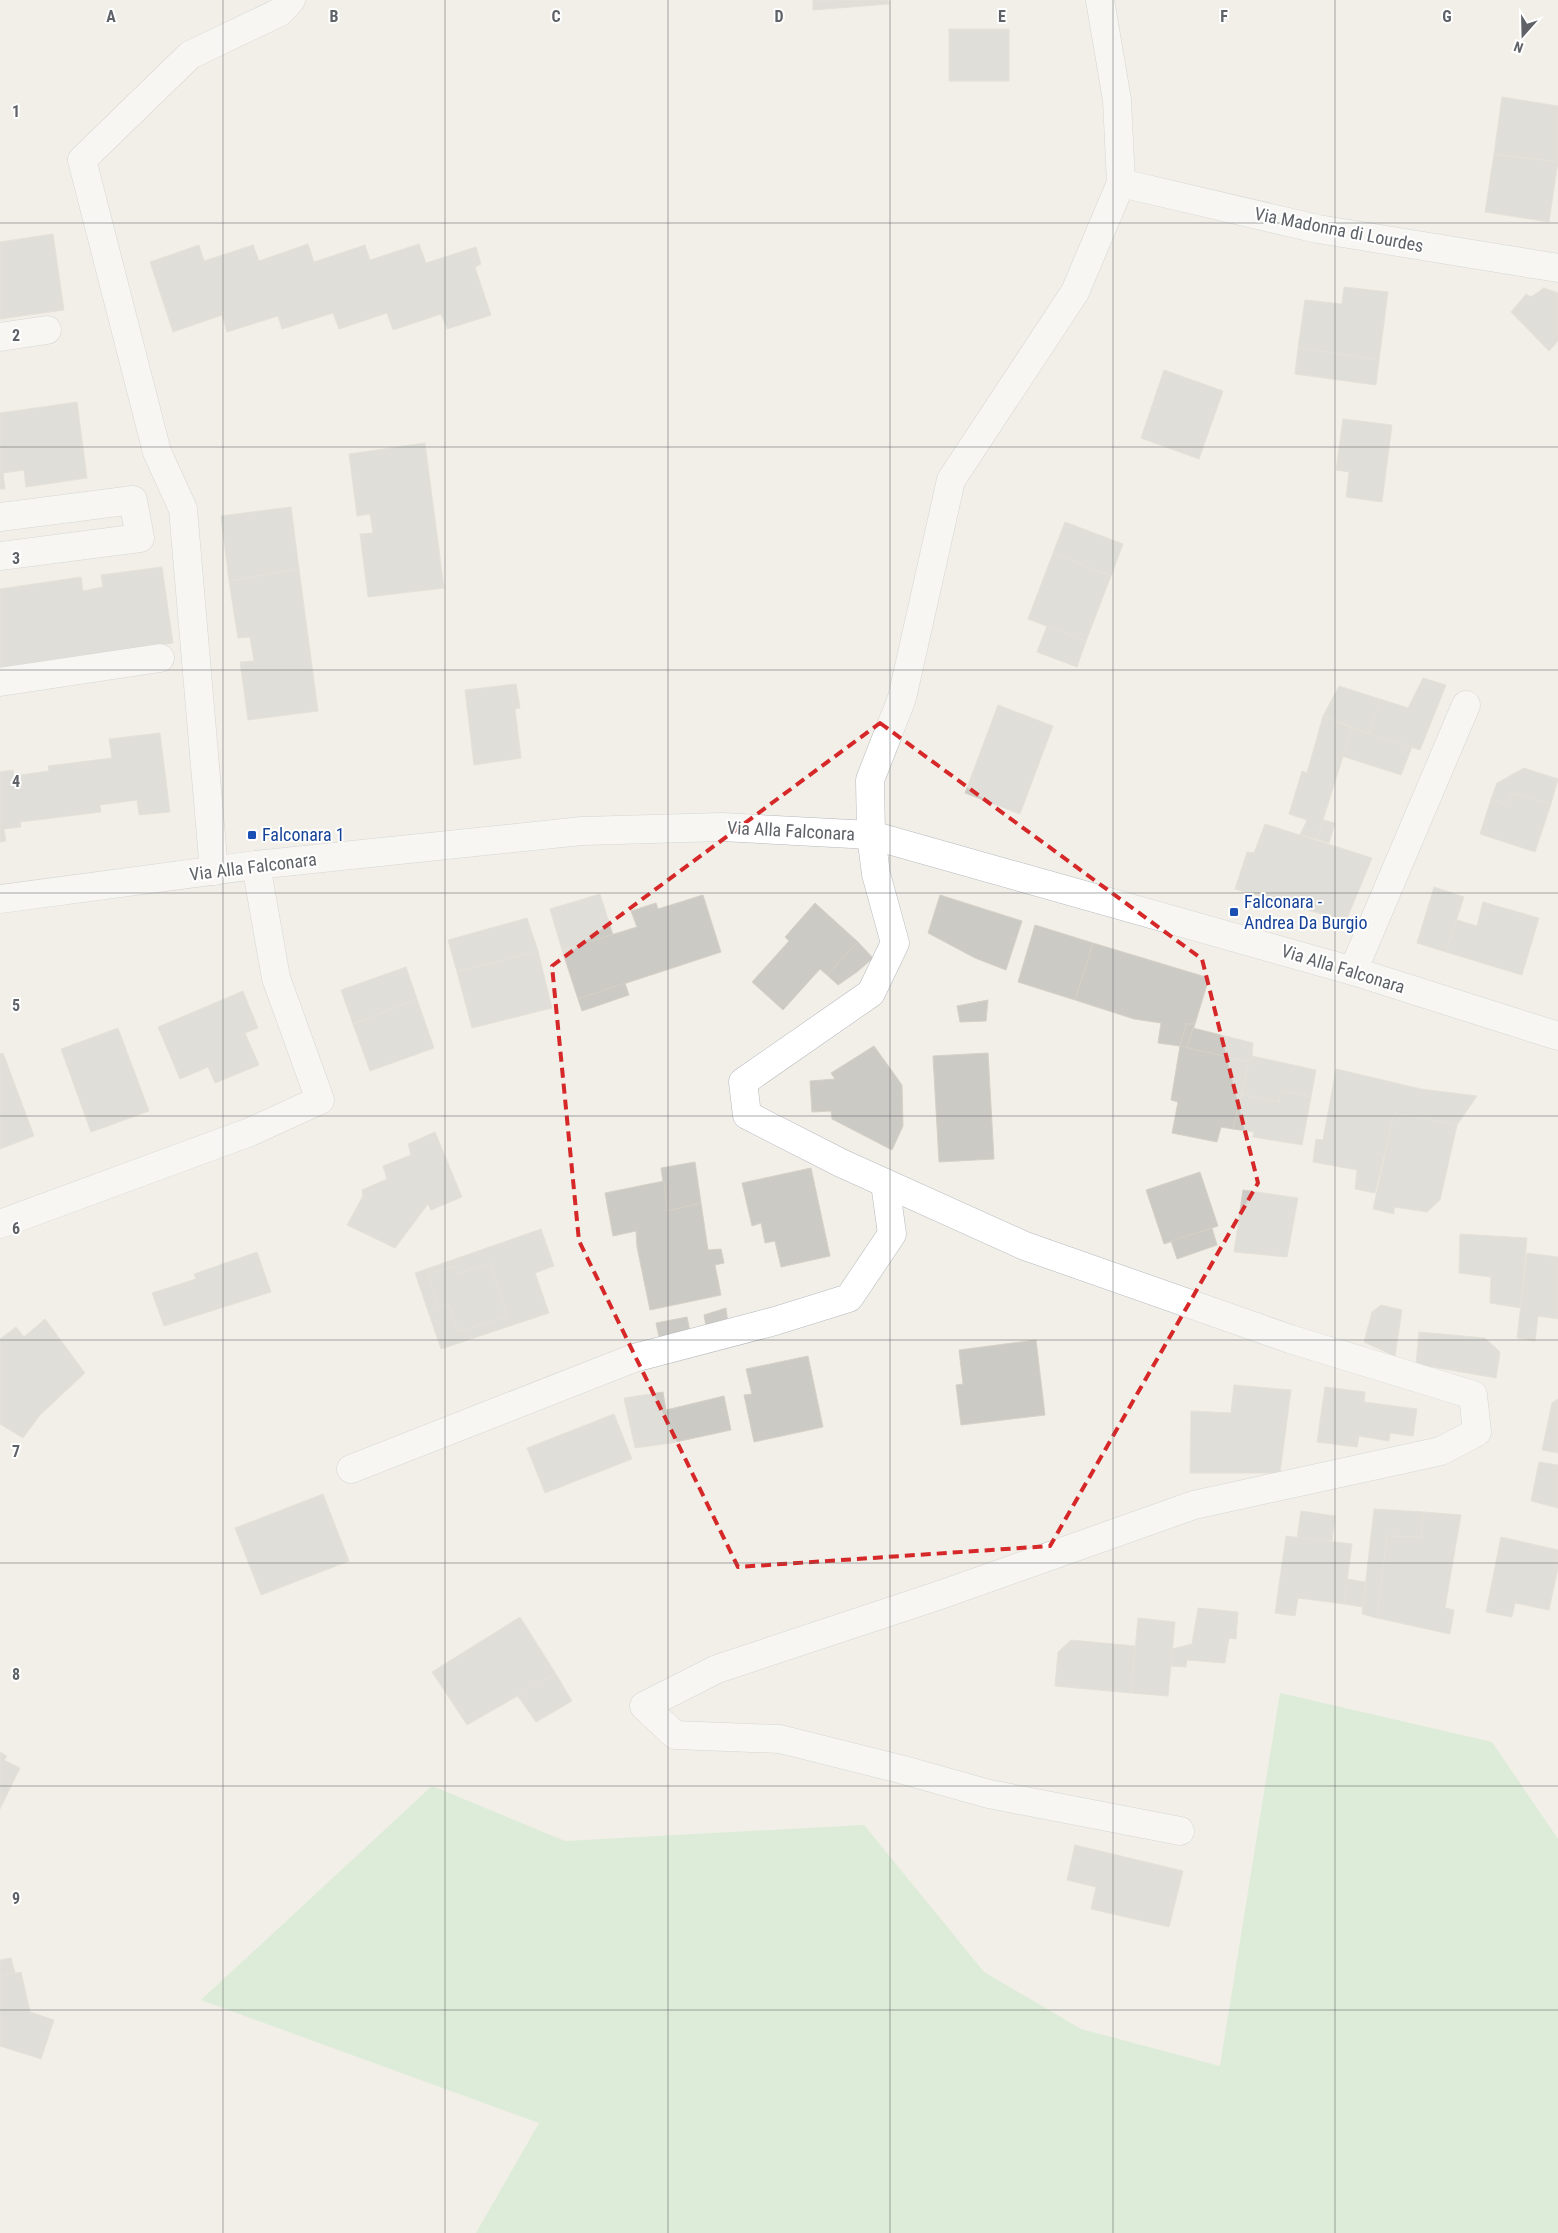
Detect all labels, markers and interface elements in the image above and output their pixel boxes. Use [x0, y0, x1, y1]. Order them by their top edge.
text: A [106, 7, 116, 26]
text: B [330, 7, 339, 26]
text: C [551, 7, 561, 26]
text: D [774, 7, 784, 26]
text: E [998, 7, 1006, 26]
text: F [1220, 7, 1228, 26]
text: G [1442, 7, 1452, 26]
north arrow [1498, 10, 1548, 60]
text: N [1512, 38, 1525, 56]
text: 1 [12, 102, 20, 121]
street label: Via Madonna di Lourdes [1253, 203, 1425, 256]
text: 2 [12, 326, 20, 345]
text: 3 [12, 549, 20, 568]
text: 4 [12, 772, 20, 791]
street label: Via Alla Falconara [727, 817, 855, 844]
place label: Falconara 1 [262, 824, 345, 845]
marker: Falconara 1 [246, 829, 258, 841]
street label: Via Alla Falconara [188, 848, 318, 885]
place label: Falconara - Andrea Da Burgio [1244, 891, 1367, 933]
marker: Falconara - Andrea Da Burgio [1228, 906, 1240, 918]
street label: Via Alla Falconara [1279, 940, 1407, 997]
text: 5 [12, 996, 20, 1015]
text: 6 [12, 1219, 20, 1238]
text: 7 [12, 1442, 20, 1461]
text: 8 [12, 1665, 20, 1684]
text: 9 [12, 1889, 20, 1908]

